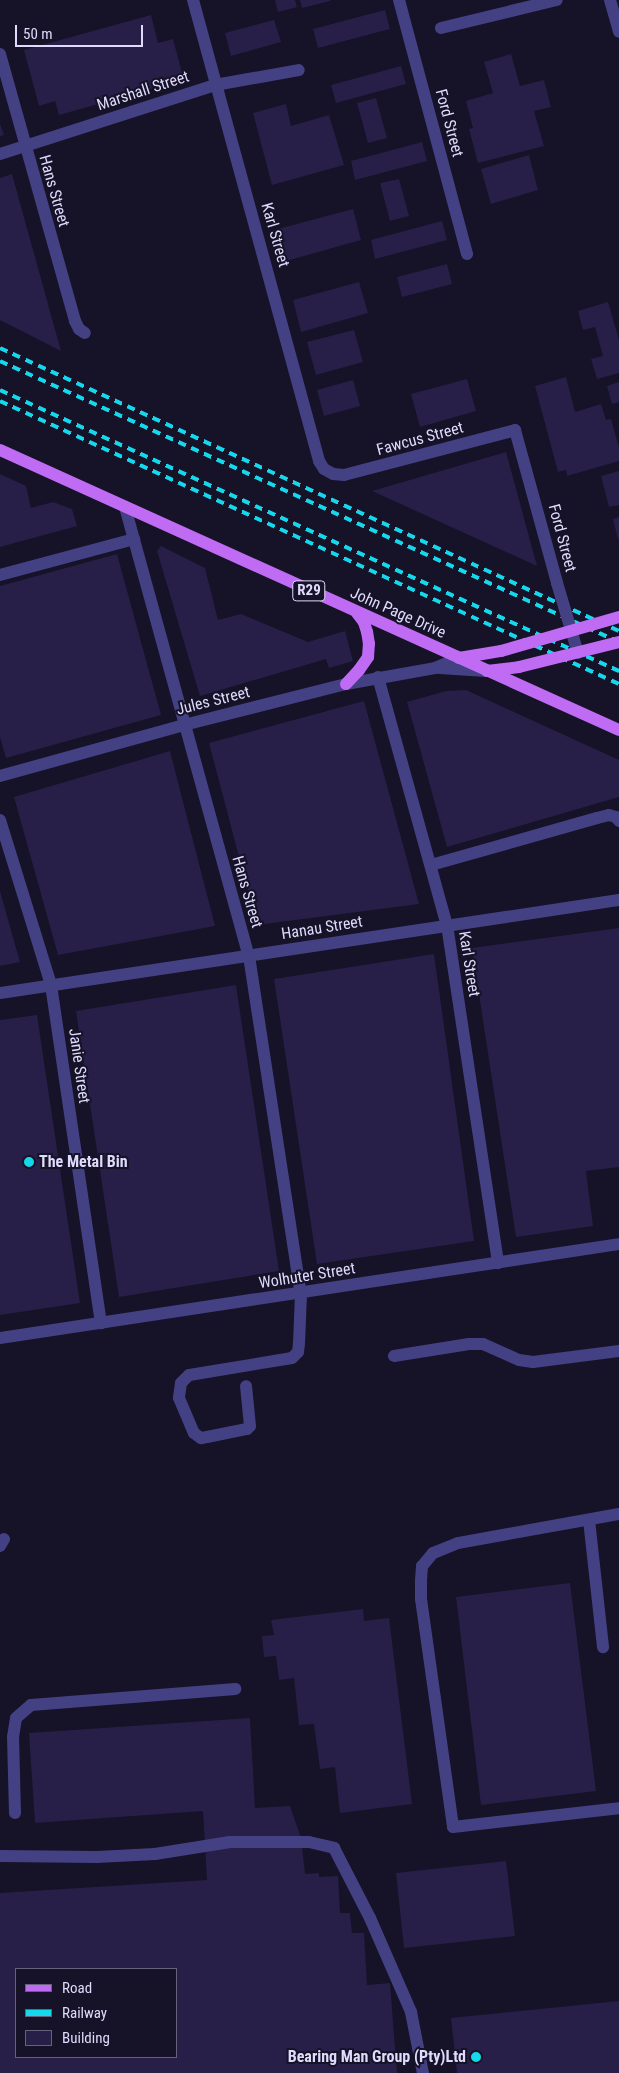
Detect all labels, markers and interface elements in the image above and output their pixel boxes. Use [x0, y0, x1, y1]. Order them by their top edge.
scale bar [18, 15, 145, 47]
text: 50 m [23, 25, 53, 43]
street label: Marshall Street [94, 67, 192, 115]
street label: Ford Street [431, 87, 467, 159]
street label: Hans Street [35, 153, 73, 229]
street label: Karl Street [257, 201, 293, 269]
street label: Fawcus Street [374, 418, 466, 460]
street label: Ford Street [544, 502, 580, 574]
road number: R29 [292, 578, 326, 604]
street label: John Page Drive [347, 583, 449, 643]
street label: Jules Street [174, 683, 252, 719]
street label: Hans Street [228, 854, 266, 930]
street label: Hanau Street [280, 912, 364, 944]
street label: Karl Street [454, 930, 484, 998]
street label: Janie Street [64, 1027, 94, 1105]
place label: The Metal Bin [39, 1152, 128, 1172]
marker: The Metal Bin [23, 1156, 35, 1168]
street label: Wolhuter Street [257, 1259, 357, 1293]
legend [15, 1968, 178, 2058]
text: Road [62, 1979, 92, 1997]
text: Railway [62, 2004, 107, 2022]
text: Building [62, 2029, 110, 2047]
place label: Bearing Man Group (Pty)Ltd [288, 2047, 466, 2067]
marker: Bearing Man Group (Pty)Ltd [470, 2051, 482, 2063]

